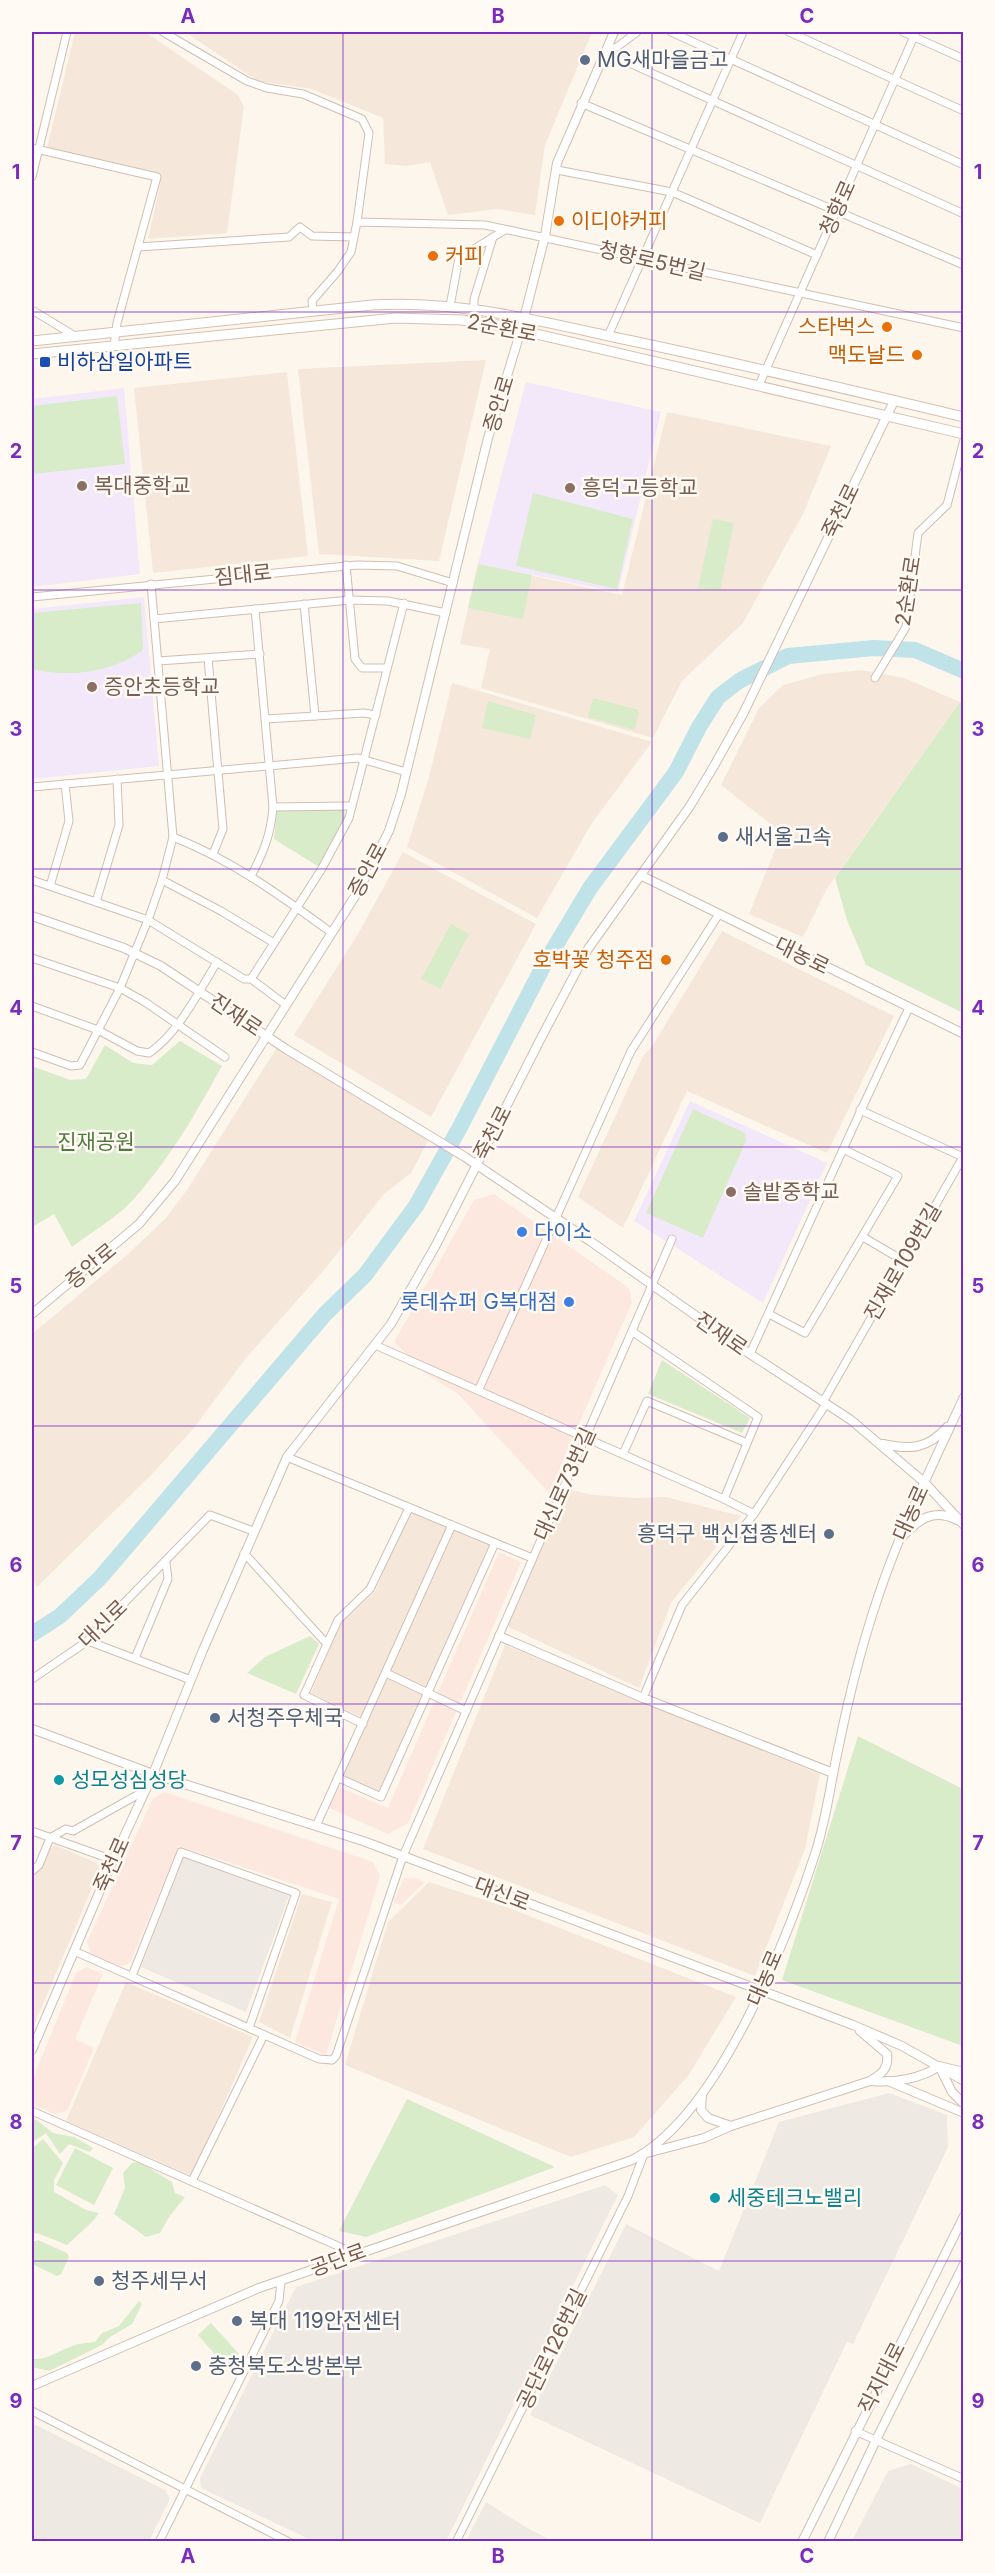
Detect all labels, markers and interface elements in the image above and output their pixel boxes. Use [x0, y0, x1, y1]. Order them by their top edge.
text: A [181, 4, 196, 28]
text: B [491, 4, 505, 28]
text: C [800, 4, 814, 28]
place label: MG새마을금고 [597, 47, 728, 72]
marker: MG새마을금고 [578, 53, 592, 67]
text: 1 [12, 160, 20, 184]
text: 1 [974, 160, 982, 184]
street label: 청향로 [814, 176, 861, 239]
place label: 이디야커피 [571, 208, 668, 233]
marker: 이디야커피 [552, 214, 566, 228]
street label: 청향로5번길 [596, 236, 708, 285]
place label: 커피 [445, 243, 484, 268]
marker: 커피 [426, 249, 440, 263]
street label: 2순환로 [465, 308, 539, 347]
place label: 스타벅스 [798, 314, 875, 339]
marker: 스타벅스 [880, 320, 894, 334]
place label: 맥도날드 [828, 342, 905, 367]
marker: 맥도날드 [910, 348, 924, 362]
place label: 비하삼일아파트 [57, 349, 192, 374]
marker: 비하삼일아파트 [38, 355, 52, 369]
street label: 증안로 [478, 372, 519, 435]
text: 2 [10, 439, 22, 463]
text: 2 [972, 439, 984, 463]
place label: 복대중학교 [94, 473, 191, 498]
place label: 흥덕고등학교 [582, 475, 698, 500]
marker: 복대중학교 [75, 479, 89, 493]
street label: 죽천로 [817, 479, 864, 542]
marker: 흥덕고등학교 [563, 481, 577, 495]
street label: 2순환로 [890, 554, 925, 628]
street label: 짐대로 [213, 559, 273, 590]
place label: 증안초등학교 [104, 674, 220, 699]
marker: 증안초등학교 [85, 680, 99, 694]
text: 3 [10, 717, 22, 741]
text: 3 [972, 717, 984, 741]
place label: 새서울고속 [735, 824, 832, 849]
marker: 새서울고속 [716, 830, 730, 844]
street label: 증안로 [343, 838, 392, 901]
street label: 대농로 [771, 932, 834, 979]
place label: 호박꽃 청주점 [532, 947, 654, 972]
marker: 호박꽃 청주점 [659, 953, 673, 967]
street label: 진재로 [205, 988, 267, 1041]
text: 4 [9, 996, 23, 1020]
text: 4 [971, 996, 985, 1020]
street label: 죽천로 [468, 1101, 517, 1164]
park label: 진재공원 [57, 1129, 135, 1154]
place label: 솔밭중학교 [743, 1179, 840, 1204]
marker: 솔밭중학교 [724, 1185, 738, 1199]
street label: 진재로109번길 [859, 1199, 946, 1325]
place label: 다이소 [534, 1219, 592, 1244]
marker: 다이소 [515, 1225, 529, 1239]
street label: 증안로 [60, 1237, 121, 1294]
text: 5 [10, 1274, 22, 1298]
text: 5 [972, 1274, 984, 1298]
place label: 롯데슈퍼 G복대점 [400, 1289, 557, 1314]
marker: 롯데슈퍼 G복대점 [562, 1295, 576, 1309]
street label: 진재로 [690, 1307, 752, 1360]
street label: 대신로73번길 [528, 1423, 601, 1544]
street label: 대농로 [887, 1481, 934, 1544]
place label: 흥덕구 백신접종센터 [637, 1521, 817, 1546]
marker: 흥덕구 백신접종센터 [822, 1527, 836, 1541]
text: 6 [10, 1553, 23, 1577]
text: 6 [972, 1553, 985, 1577]
street label: 대신로 [73, 1595, 132, 1653]
place label: 서청주우체국 [227, 1705, 343, 1730]
marker: 서청주우체국 [208, 1711, 222, 1725]
place label: 성모성심성당 [71, 1767, 187, 1792]
marker: 성모성심성당 [52, 1773, 66, 1787]
text: 7 [10, 1831, 22, 1855]
text: 7 [972, 1831, 984, 1855]
street label: 죽천로 [88, 1833, 135, 1896]
street label: 대신로 [471, 1871, 534, 1916]
street label: 대농로 [742, 1946, 787, 2009]
text: 8 [9, 2110, 23, 2134]
text: 8 [971, 2110, 985, 2134]
place label: 세중테크노밸리 [727, 2185, 862, 2210]
marker: 세중테크노밸리 [708, 2191, 722, 2205]
street label: 공단로 [306, 2238, 369, 2281]
place label: 청주세무서 [111, 2268, 208, 2293]
marker: 청주세무서 [92, 2274, 106, 2288]
street label: 공단로126번길 [512, 2284, 591, 2413]
place label: 복대 119안전센터 [249, 2308, 401, 2333]
marker: 복대 119안전센터 [230, 2314, 244, 2328]
street label: 직지대로 [853, 2338, 910, 2418]
place label: 충청북도소방본부 [208, 2353, 363, 2378]
marker: 충청북도소방본부 [189, 2359, 203, 2373]
text: 9 [10, 2389, 23, 2413]
text: 9 [972, 2389, 985, 2413]
text: A [181, 2544, 196, 2568]
text: B [491, 2544, 505, 2568]
text: C [800, 2544, 814, 2568]

